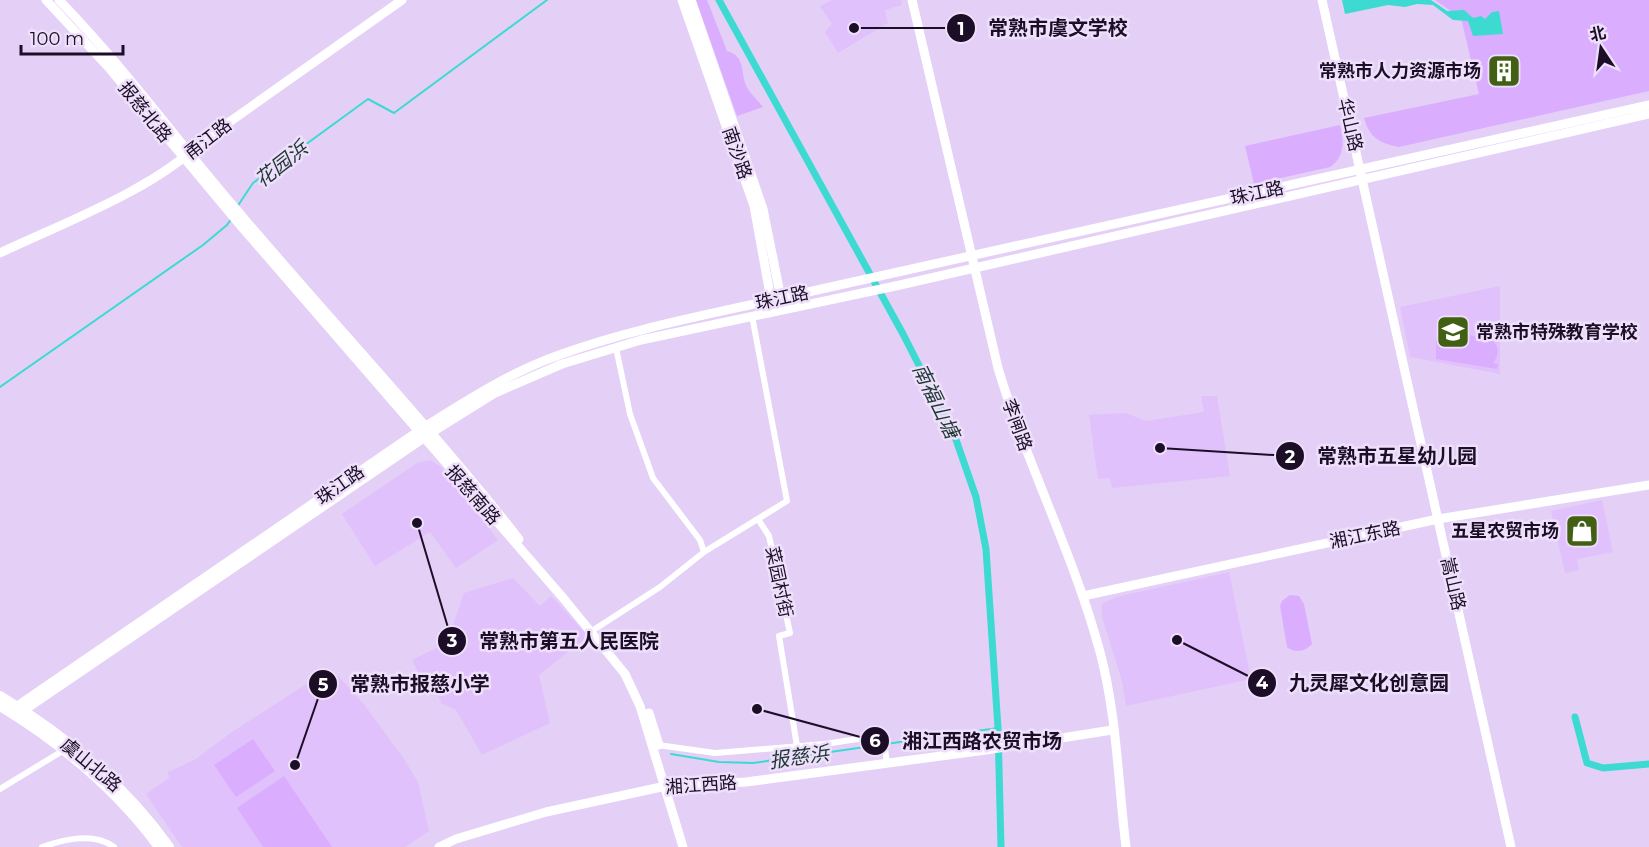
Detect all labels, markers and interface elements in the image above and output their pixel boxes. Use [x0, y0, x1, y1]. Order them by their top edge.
callout: 常熟市虞文学校 [946, 9, 1140, 47]
text: 常熟市虞文学校 [988, 16, 1128, 40]
scale bar [21, 18, 123, 56]
text: 1 [957, 18, 965, 40]
north arrow [1571, 18, 1631, 78]
text: 北 [1588, 23, 1608, 45]
text: 100 m [30, 28, 84, 50]
building icon: 常熟市人力资源市场 [1486, 53, 1522, 89]
place label: 常熟市人力资源市场 [1319, 60, 1481, 82]
street label: 报慈北路 [114, 77, 176, 147]
street label: 华山路 [1333, 96, 1367, 154]
street label: 甬江路 [180, 114, 236, 164]
street label: 南沙路 [718, 124, 756, 182]
water label: 花园浜 [250, 135, 314, 192]
street label: 珠江路 [1228, 177, 1286, 209]
street label: 珠江路 [753, 282, 811, 314]
school or university icon: 常熟市特殊教育学校 [1435, 314, 1471, 350]
place label: 常熟市特殊教育学校 [1476, 321, 1638, 343]
water label: 南福山塘 [908, 360, 966, 445]
street label: 李闸路 [997, 396, 1037, 454]
callout: 常熟市五星幼儿园 [1275, 437, 1489, 475]
text: 常熟市五星幼儿园 [1317, 444, 1477, 468]
text: 2 [1285, 446, 1296, 468]
street label: 珠江路 [312, 461, 368, 509]
street label: 报慈南路 [441, 461, 505, 529]
shop icon: 五星农贸市场 [1564, 513, 1600, 549]
street label: 湘江东路 [1327, 517, 1403, 553]
place label: 五星农贸市场 [1451, 520, 1559, 542]
street label: 菜园村街 [761, 544, 797, 620]
street label: 嵩山路 [1436, 555, 1470, 613]
callout: 常熟市第五人民医院 [437, 622, 671, 660]
text: 常熟市第五人民医院 [479, 629, 659, 653]
text: 3 [446, 630, 458, 652]
callout: 九灵犀文化创意园 [1247, 664, 1461, 702]
callout: 常熟市报慈小学 [308, 665, 502, 703]
text: 九灵犀文化创意园 [1289, 671, 1449, 695]
text: 常熟市报慈小学 [350, 672, 490, 696]
text: 4 [1256, 672, 1269, 694]
text: 5 [318, 674, 329, 696]
callout: 湘江西路农贸市场 [860, 722, 1074, 760]
text: 湘江西路农贸市场 [902, 729, 1062, 753]
text: 6 [869, 730, 881, 752]
street label: 虞山北路 [56, 733, 126, 797]
water label: 报慈浜 [768, 741, 832, 773]
street label: 湘江西路 [664, 772, 738, 798]

